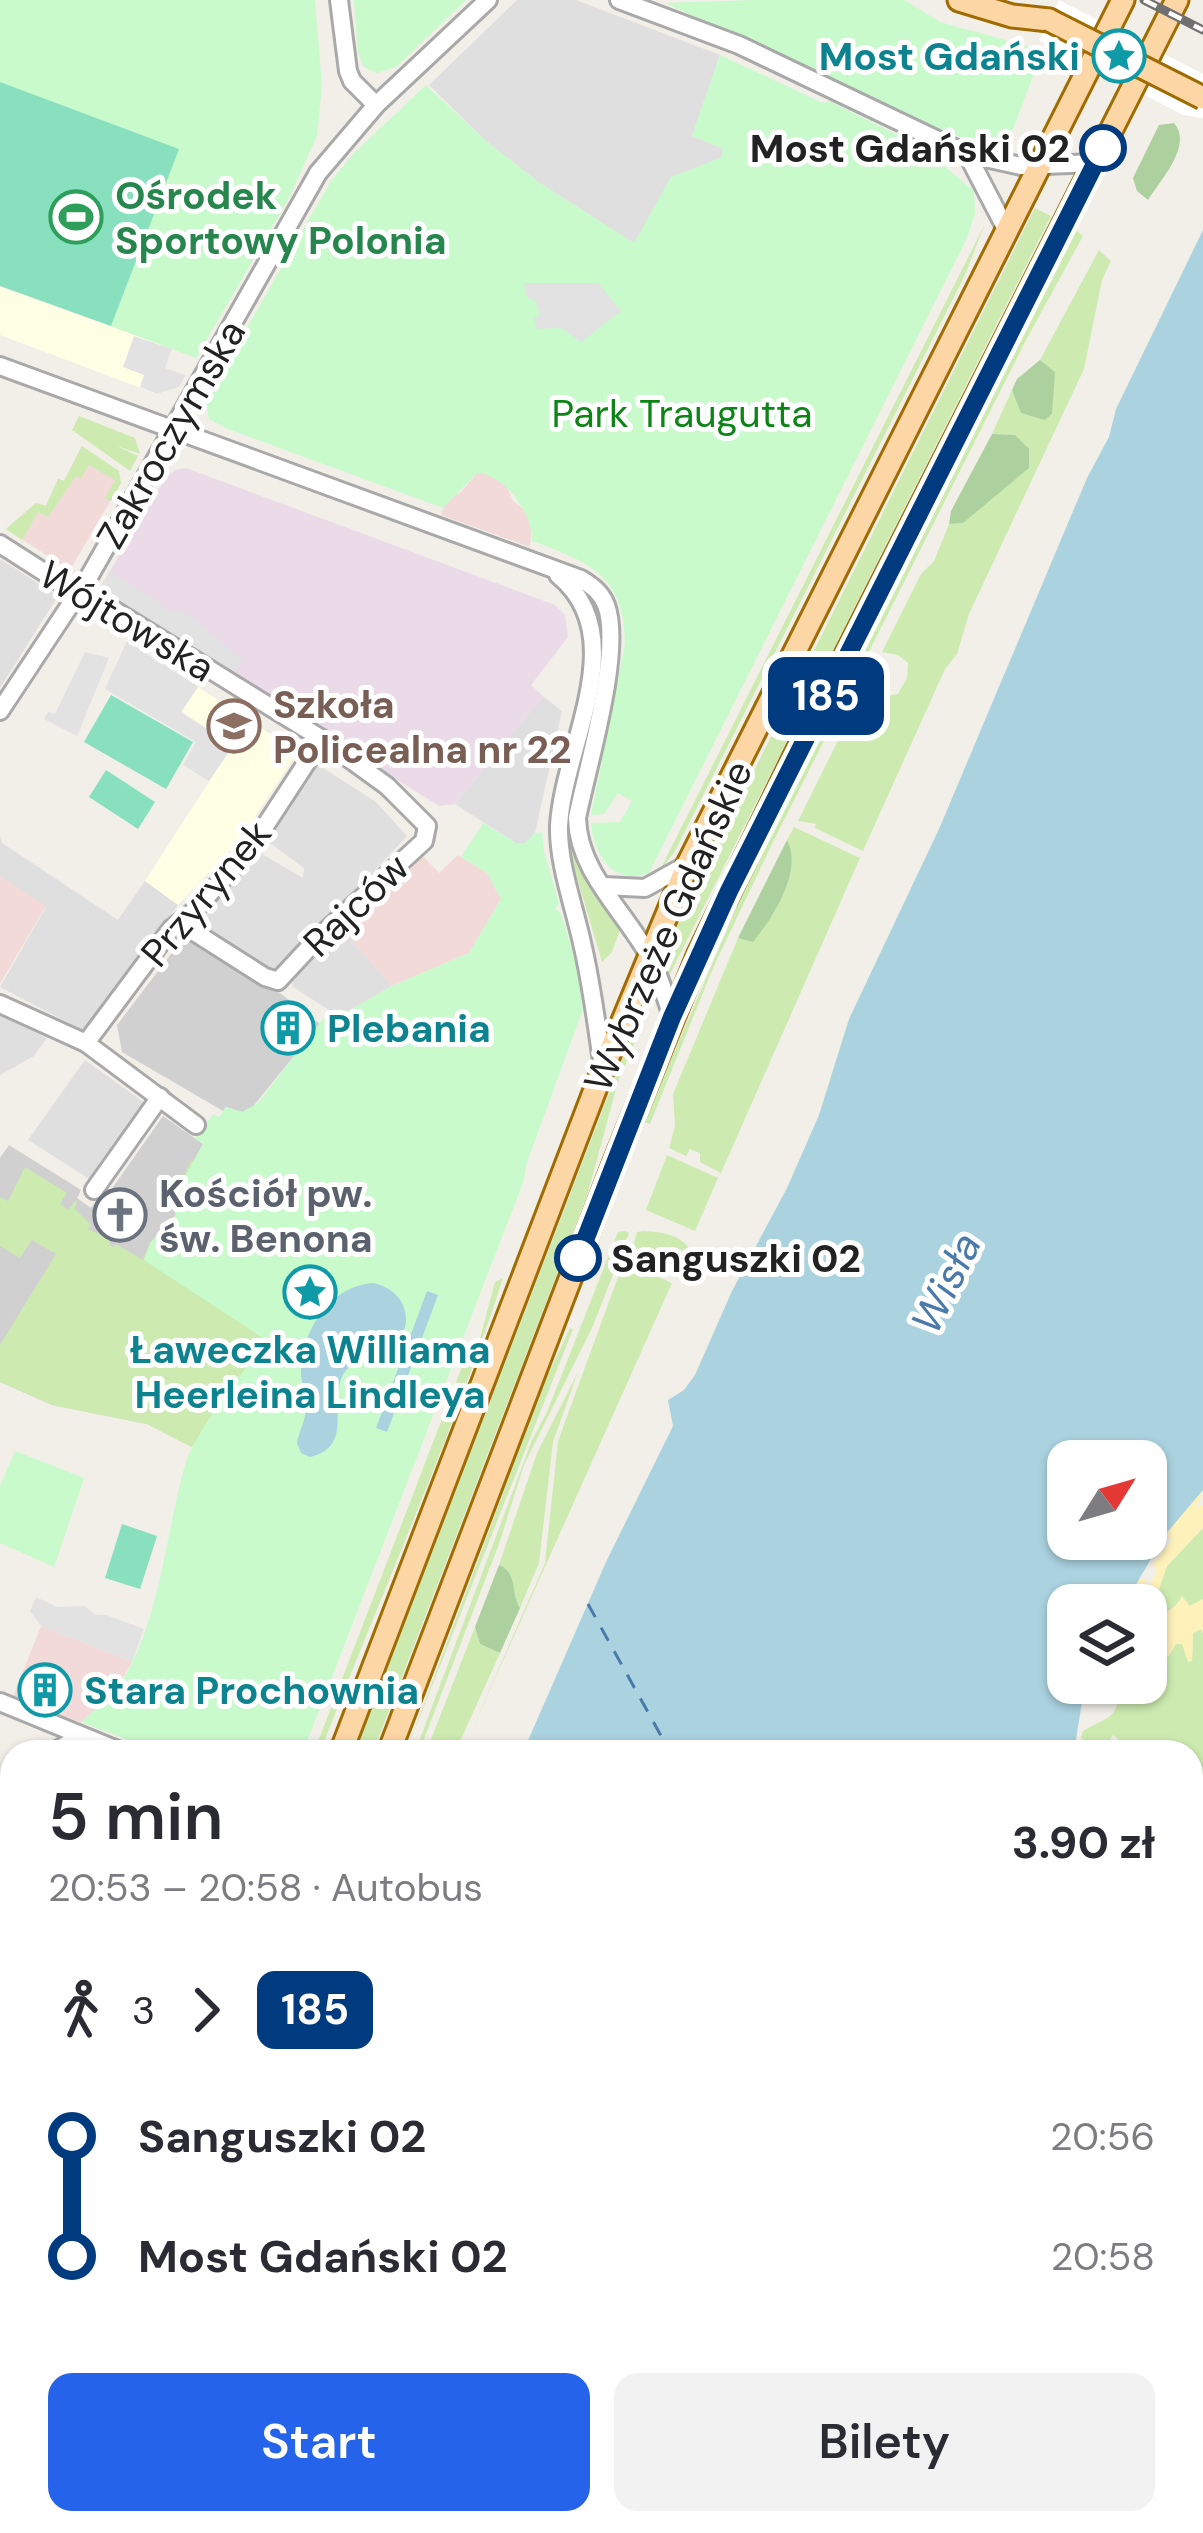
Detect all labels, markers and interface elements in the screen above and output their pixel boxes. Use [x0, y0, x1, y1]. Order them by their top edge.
place icon: Most Gdański [1091, 28, 1147, 84]
place label: Most Gdański [819, 31, 1080, 82]
place label: Most Gdański 02 [750, 123, 1070, 174]
marker: Most Gdański 02 [1081, 126, 1125, 170]
place label: Ośrodek Sportowy Polonia [115, 170, 447, 266]
sports icon: Ośrodek Sportowy Polonia [48, 189, 104, 245]
street label: Zakroczymska [85, 311, 257, 557]
park label: Park Traugutta [552, 388, 812, 439]
street label: Wójtowska [30, 549, 224, 693]
line badge: 185 [757, 657, 895, 735]
text: 185 [792, 668, 860, 723]
place label: Szkoła Policealna nr 22 [273, 679, 572, 775]
school or university icon: Szkoła Policealna nr 22 [206, 698, 262, 754]
street label: Wybrzeże Gdańskie [572, 753, 764, 1099]
street label: Przyrynek [130, 809, 282, 977]
street label: Rajców [292, 842, 420, 968]
building icon: Plebania [260, 1000, 316, 1056]
place label: Plebania [327, 1003, 491, 1054]
place label: Kościół pw. św. Benona [159, 1168, 373, 1264]
church icon: Kościół pw. św. Benona [92, 1187, 148, 1243]
water label: Wisła [898, 1223, 994, 1343]
place label: Sanguszki 02 [611, 1233, 861, 1284]
marker: Sanguszki 02 [556, 1236, 600, 1280]
place icon: Ławeczka Williama Heerleina Lindleya [282, 1264, 338, 1320]
place label: Ławeczka Williama Heerleina Lindleya [129, 1324, 491, 1420]
north arrow [1047, 1440, 1167, 1560]
map controls [1047, 1440, 1167, 1704]
button: layers [1047, 1584, 1167, 1704]
building icon: Stara Prochownia [17, 1662, 73, 1718]
place label: Stara Prochownia [84, 1665, 419, 1716]
text: 5 min [48, 1774, 223, 1859]
text: 3.90 zł [1012, 1813, 1155, 1872]
text: 20:53 – 20:58 · Autobus [48, 1862, 483, 1913]
icon: walk [48, 1977, 114, 2043]
icon: forward [173, 1977, 239, 2043]
text: 185 [281, 1982, 349, 2037]
text: 3 [132, 1985, 155, 2036]
text: Sanguszki 02 [138, 2107, 426, 2166]
text: 20:56 [1050, 2111, 1155, 2162]
text: Most Gdański 02 [138, 2227, 508, 2286]
text: 20:58 [1051, 2231, 1155, 2282]
button: Start [48, 2373, 590, 2511]
button: Bilety [614, 2373, 1155, 2511]

